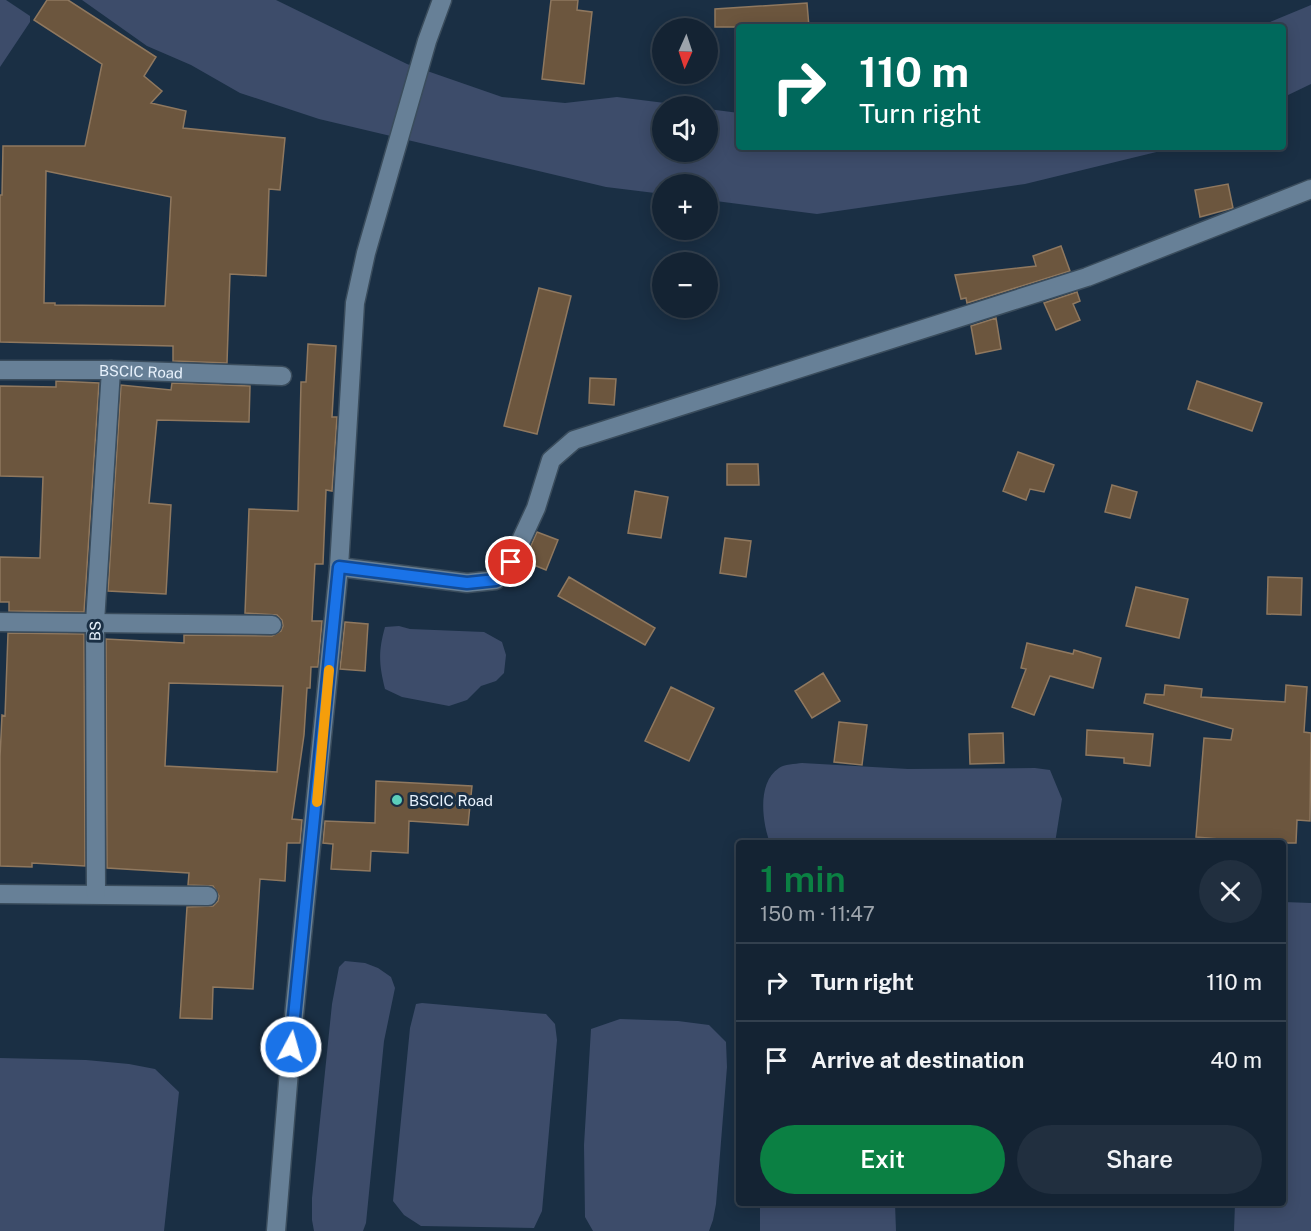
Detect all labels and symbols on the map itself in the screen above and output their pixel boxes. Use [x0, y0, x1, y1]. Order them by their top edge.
north arrow [652, 18, 718, 84]
street label: BSCIC Road [99, 361, 183, 381]
pin [485, 536, 536, 587]
street label: BS [86, 621, 104, 641]
place label: BSCIC Road [409, 792, 493, 809]
marker: BSCIC Road [390, 793, 404, 807]
position arrow [259, 1015, 323, 1079]

